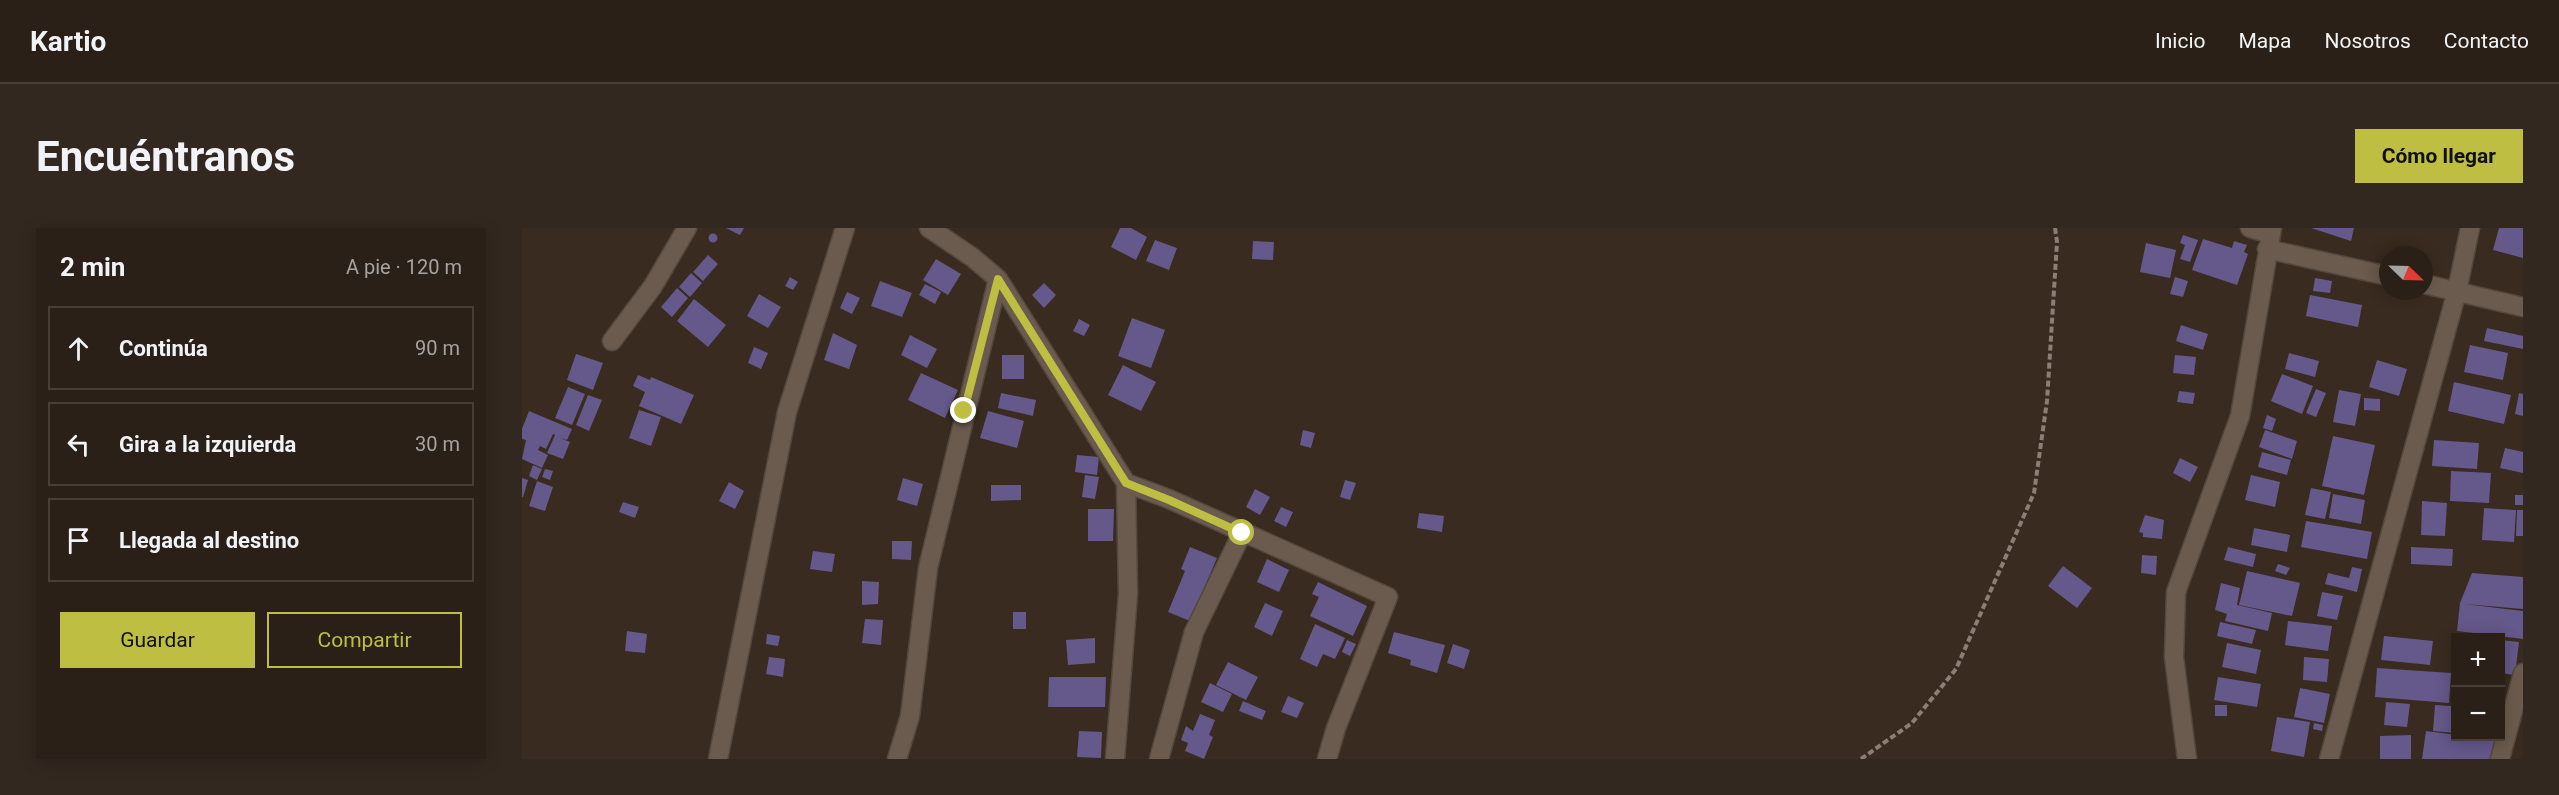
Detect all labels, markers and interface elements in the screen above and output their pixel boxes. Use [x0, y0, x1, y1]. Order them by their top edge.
text: Kartio [30, 25, 106, 58]
text: Inicio [2155, 29, 2205, 53]
text: Mapa [2238, 29, 2291, 53]
text: Nosotros [2324, 29, 2411, 53]
text: Contacto [2444, 29, 2529, 53]
button: Cómo llegar [2355, 129, 2523, 183]
text: Encuéntranos [36, 132, 295, 181]
north arrow [2379, 246, 2433, 300]
text: 2 min [60, 252, 125, 282]
text: A pie · 120 m [346, 255, 462, 279]
icon: ahead [62, 332, 95, 365]
text: Continúa [119, 336, 208, 361]
text: 90 m [415, 336, 460, 360]
route end [950, 397, 976, 423]
icon: left [62, 428, 95, 461]
text: Gira a la izquierda [119, 432, 296, 457]
text: 30 m [415, 432, 460, 456]
route start [1228, 519, 1254, 545]
icon: arrive [62, 524, 95, 557]
text: Llegada al destino [119, 528, 299, 553]
button: Guardar [60, 612, 255, 668]
button: Compartir [267, 612, 462, 668]
map controls [2451, 633, 2505, 741]
button: + [2451, 633, 2505, 687]
button: − [2451, 687, 2505, 741]

